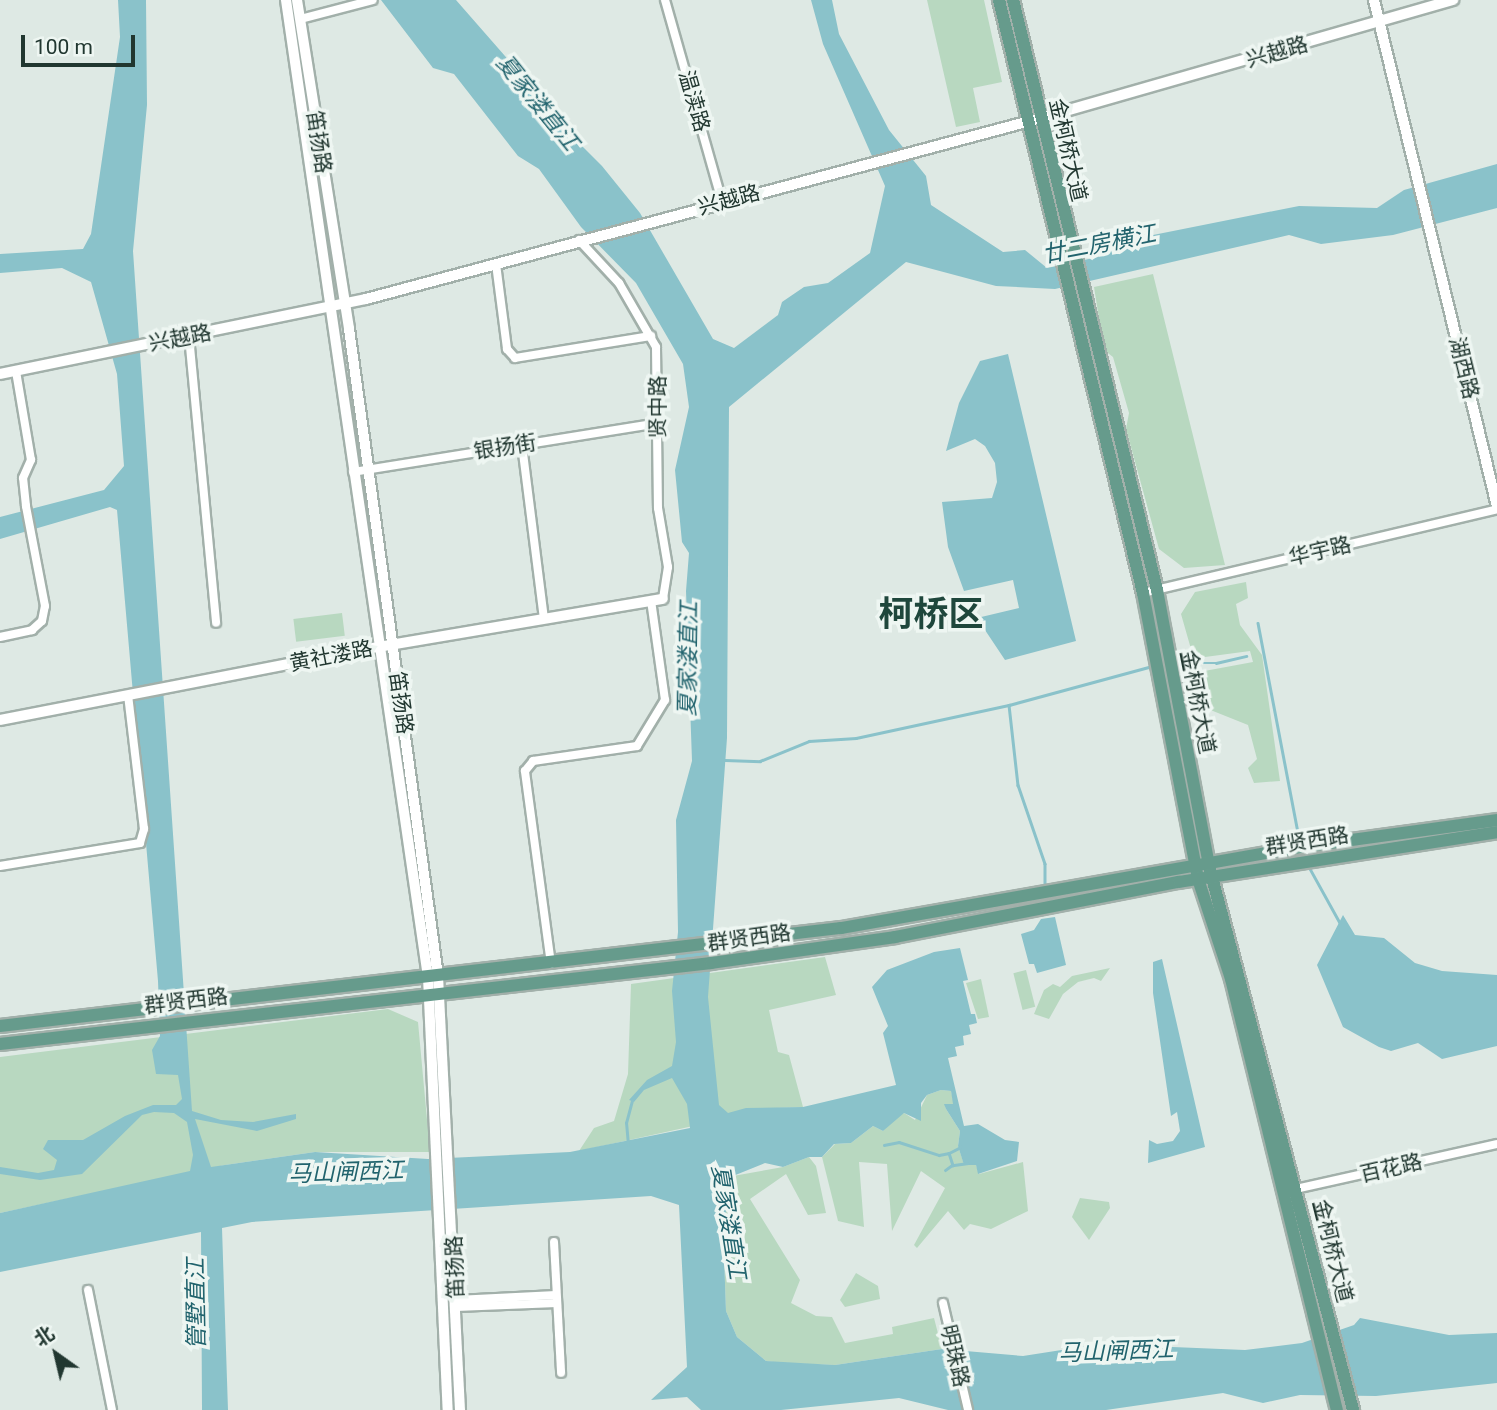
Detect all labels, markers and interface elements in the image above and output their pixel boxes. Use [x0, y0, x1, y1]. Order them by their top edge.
scale bar [24, 21, 138, 65]
street label: 兴越路 [1243, 31, 1311, 73]
text: 100 m [34, 35, 93, 59]
water label: 夏家溇直江 [490, 50, 584, 156]
street label: 温渎路 [673, 67, 715, 135]
street label: 金柯桥大道 [1044, 96, 1092, 204]
street label: 笛扬路 [302, 109, 336, 175]
street label: 兴越路 [695, 180, 763, 220]
water label: 廿二房横江 [1040, 220, 1158, 270]
street label: 兴越路 [147, 320, 213, 356]
street label: 湖西路 [1444, 334, 1484, 402]
street label: 贤中路 [645, 376, 671, 438]
street label: 银扬街 [472, 430, 538, 464]
street label: 华宇路 [1286, 532, 1354, 570]
district label: 柯桥区 [879, 594, 983, 636]
water label: 夏家溇直江 [674, 601, 704, 717]
street label: 黄社溇路 [287, 636, 375, 676]
street label: 金柯桥大道 [1176, 648, 1220, 756]
street label: 笛扬路 [384, 670, 418, 736]
street label: 群贤西路 [1264, 822, 1350, 860]
street label: 群贤西路 [706, 920, 792, 956]
street label: 群贤西路 [143, 983, 229, 1019]
street label: 百花路 [1357, 1149, 1425, 1187]
water label: 马山闸西江 [288, 1157, 404, 1189]
water label: 夏家溇直江 [705, 1163, 751, 1281]
street label: 金柯桥大道 [1308, 1197, 1358, 1305]
street label: 笛扬路 [441, 1235, 469, 1299]
water label: 管墅直江 [182, 1258, 212, 1350]
north arrow [21, 1319, 91, 1389]
text: 北 [30, 1321, 58, 1351]
street label: 明珠路 [936, 1322, 974, 1390]
water label: 马山闸西江 [1058, 1336, 1174, 1368]

